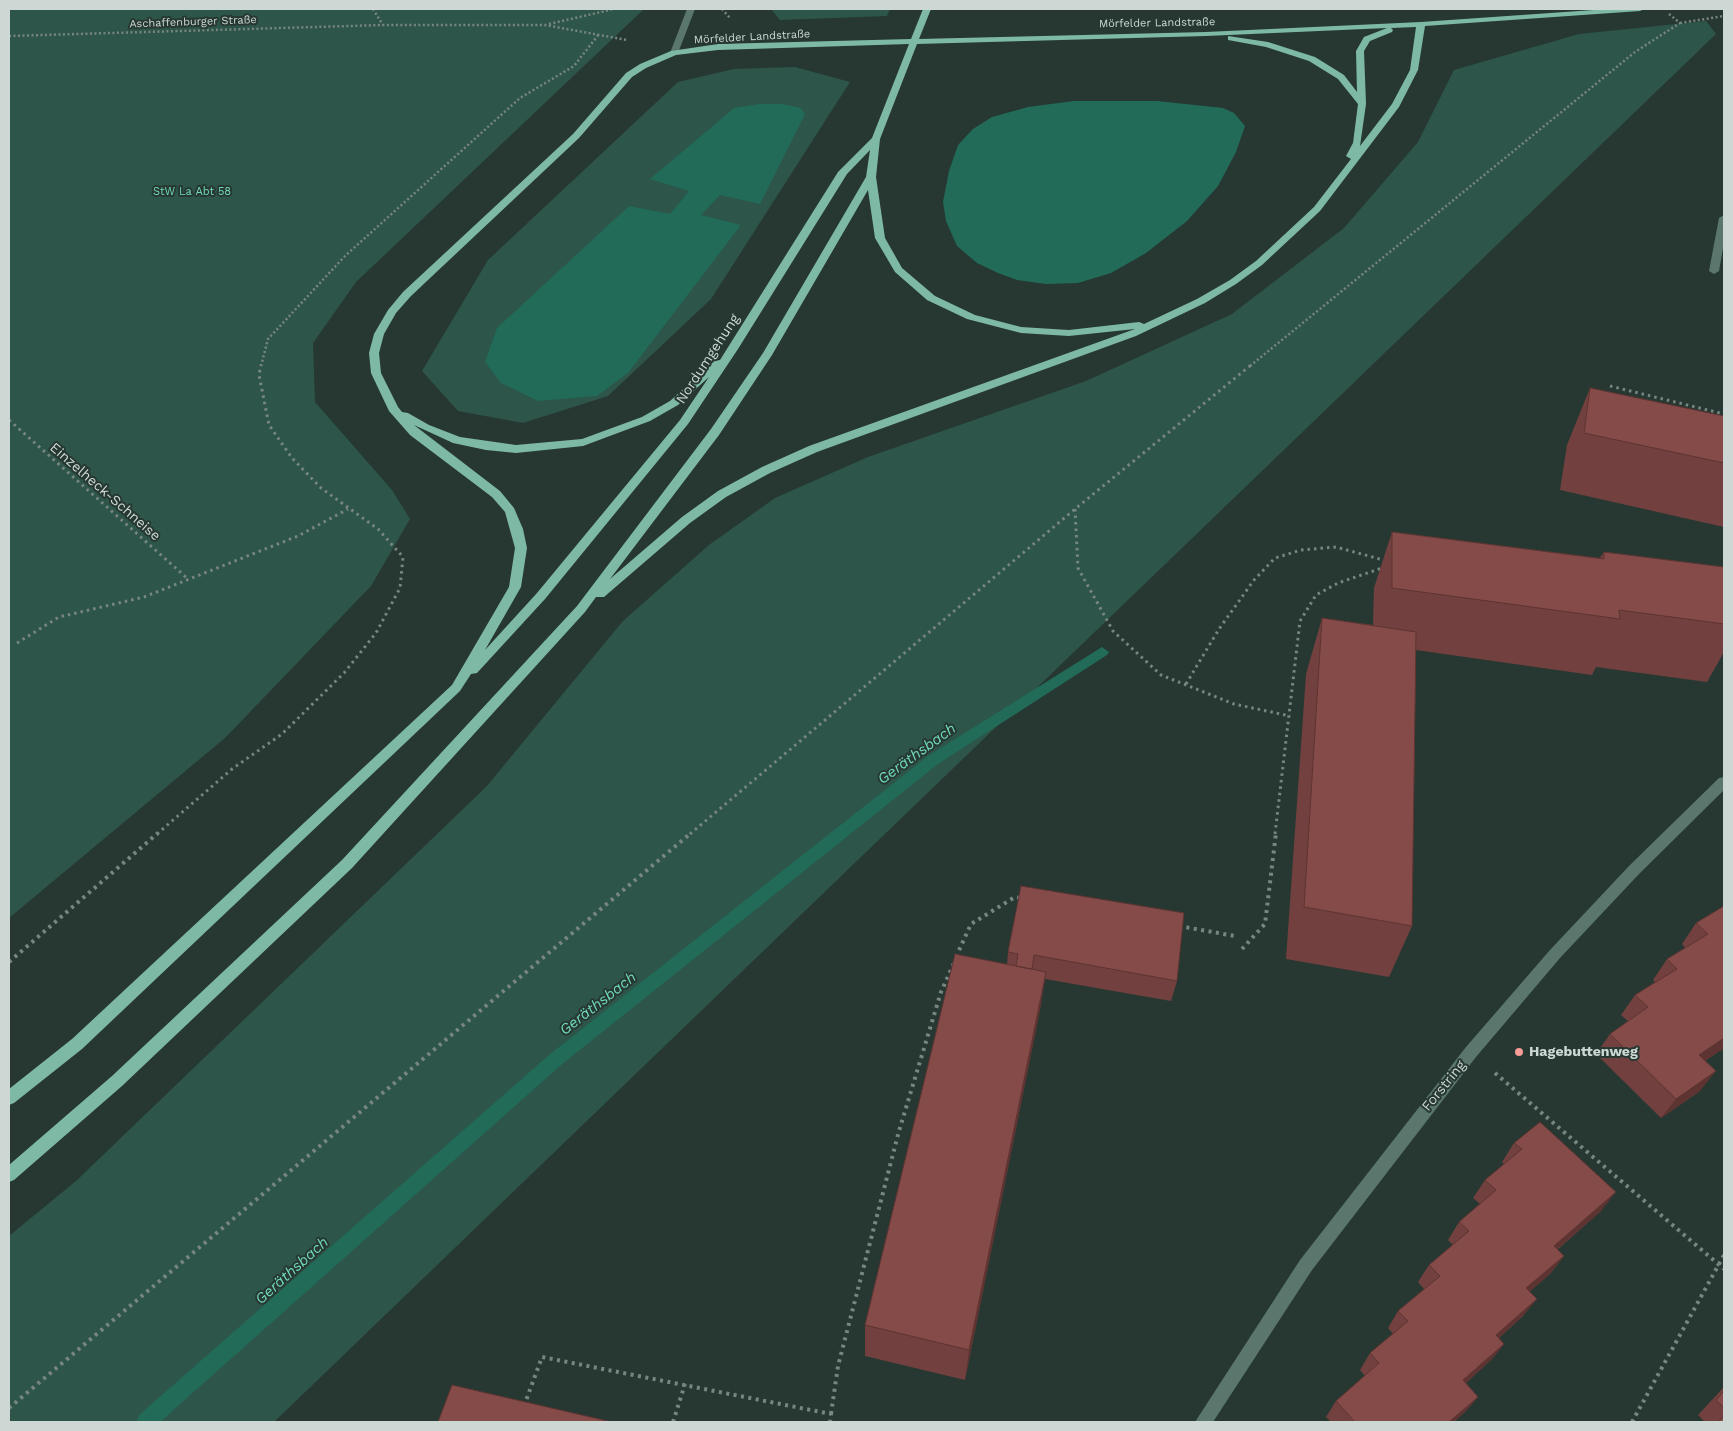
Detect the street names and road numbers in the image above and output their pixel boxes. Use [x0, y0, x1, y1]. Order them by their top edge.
street label: Aschaffenburger Straße [129, 13, 257, 31]
street label: Mörfelder Landstraße [1099, 15, 1215, 31]
street label: Mörfelder Landstraße [694, 27, 810, 47]
street label: Nordumgehung [673, 311, 743, 407]
street label: Einzelheck-Schneise [46, 439, 164, 545]
street label: Forstring [1418, 1057, 1470, 1115]

